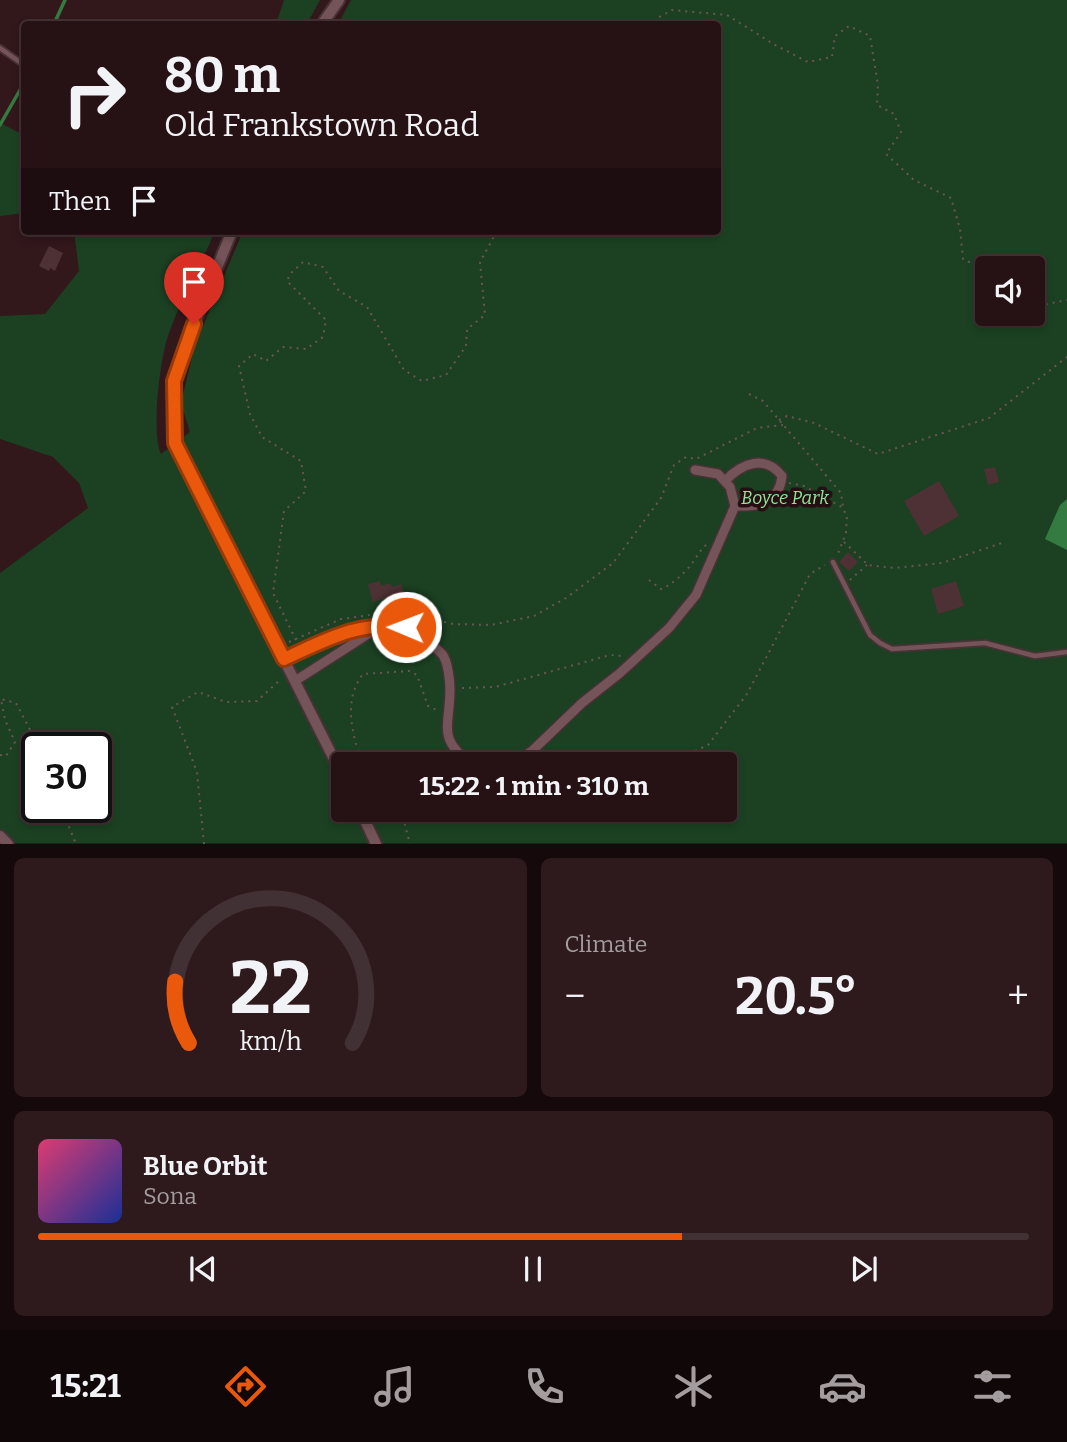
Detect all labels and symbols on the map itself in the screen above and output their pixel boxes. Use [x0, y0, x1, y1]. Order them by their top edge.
pin [164, 252, 224, 324]
park label: Boyce Park [741, 487, 829, 509]
position arrow [369, 590, 443, 664]
speed limit sign: 30 [21, 732, 112, 823]

